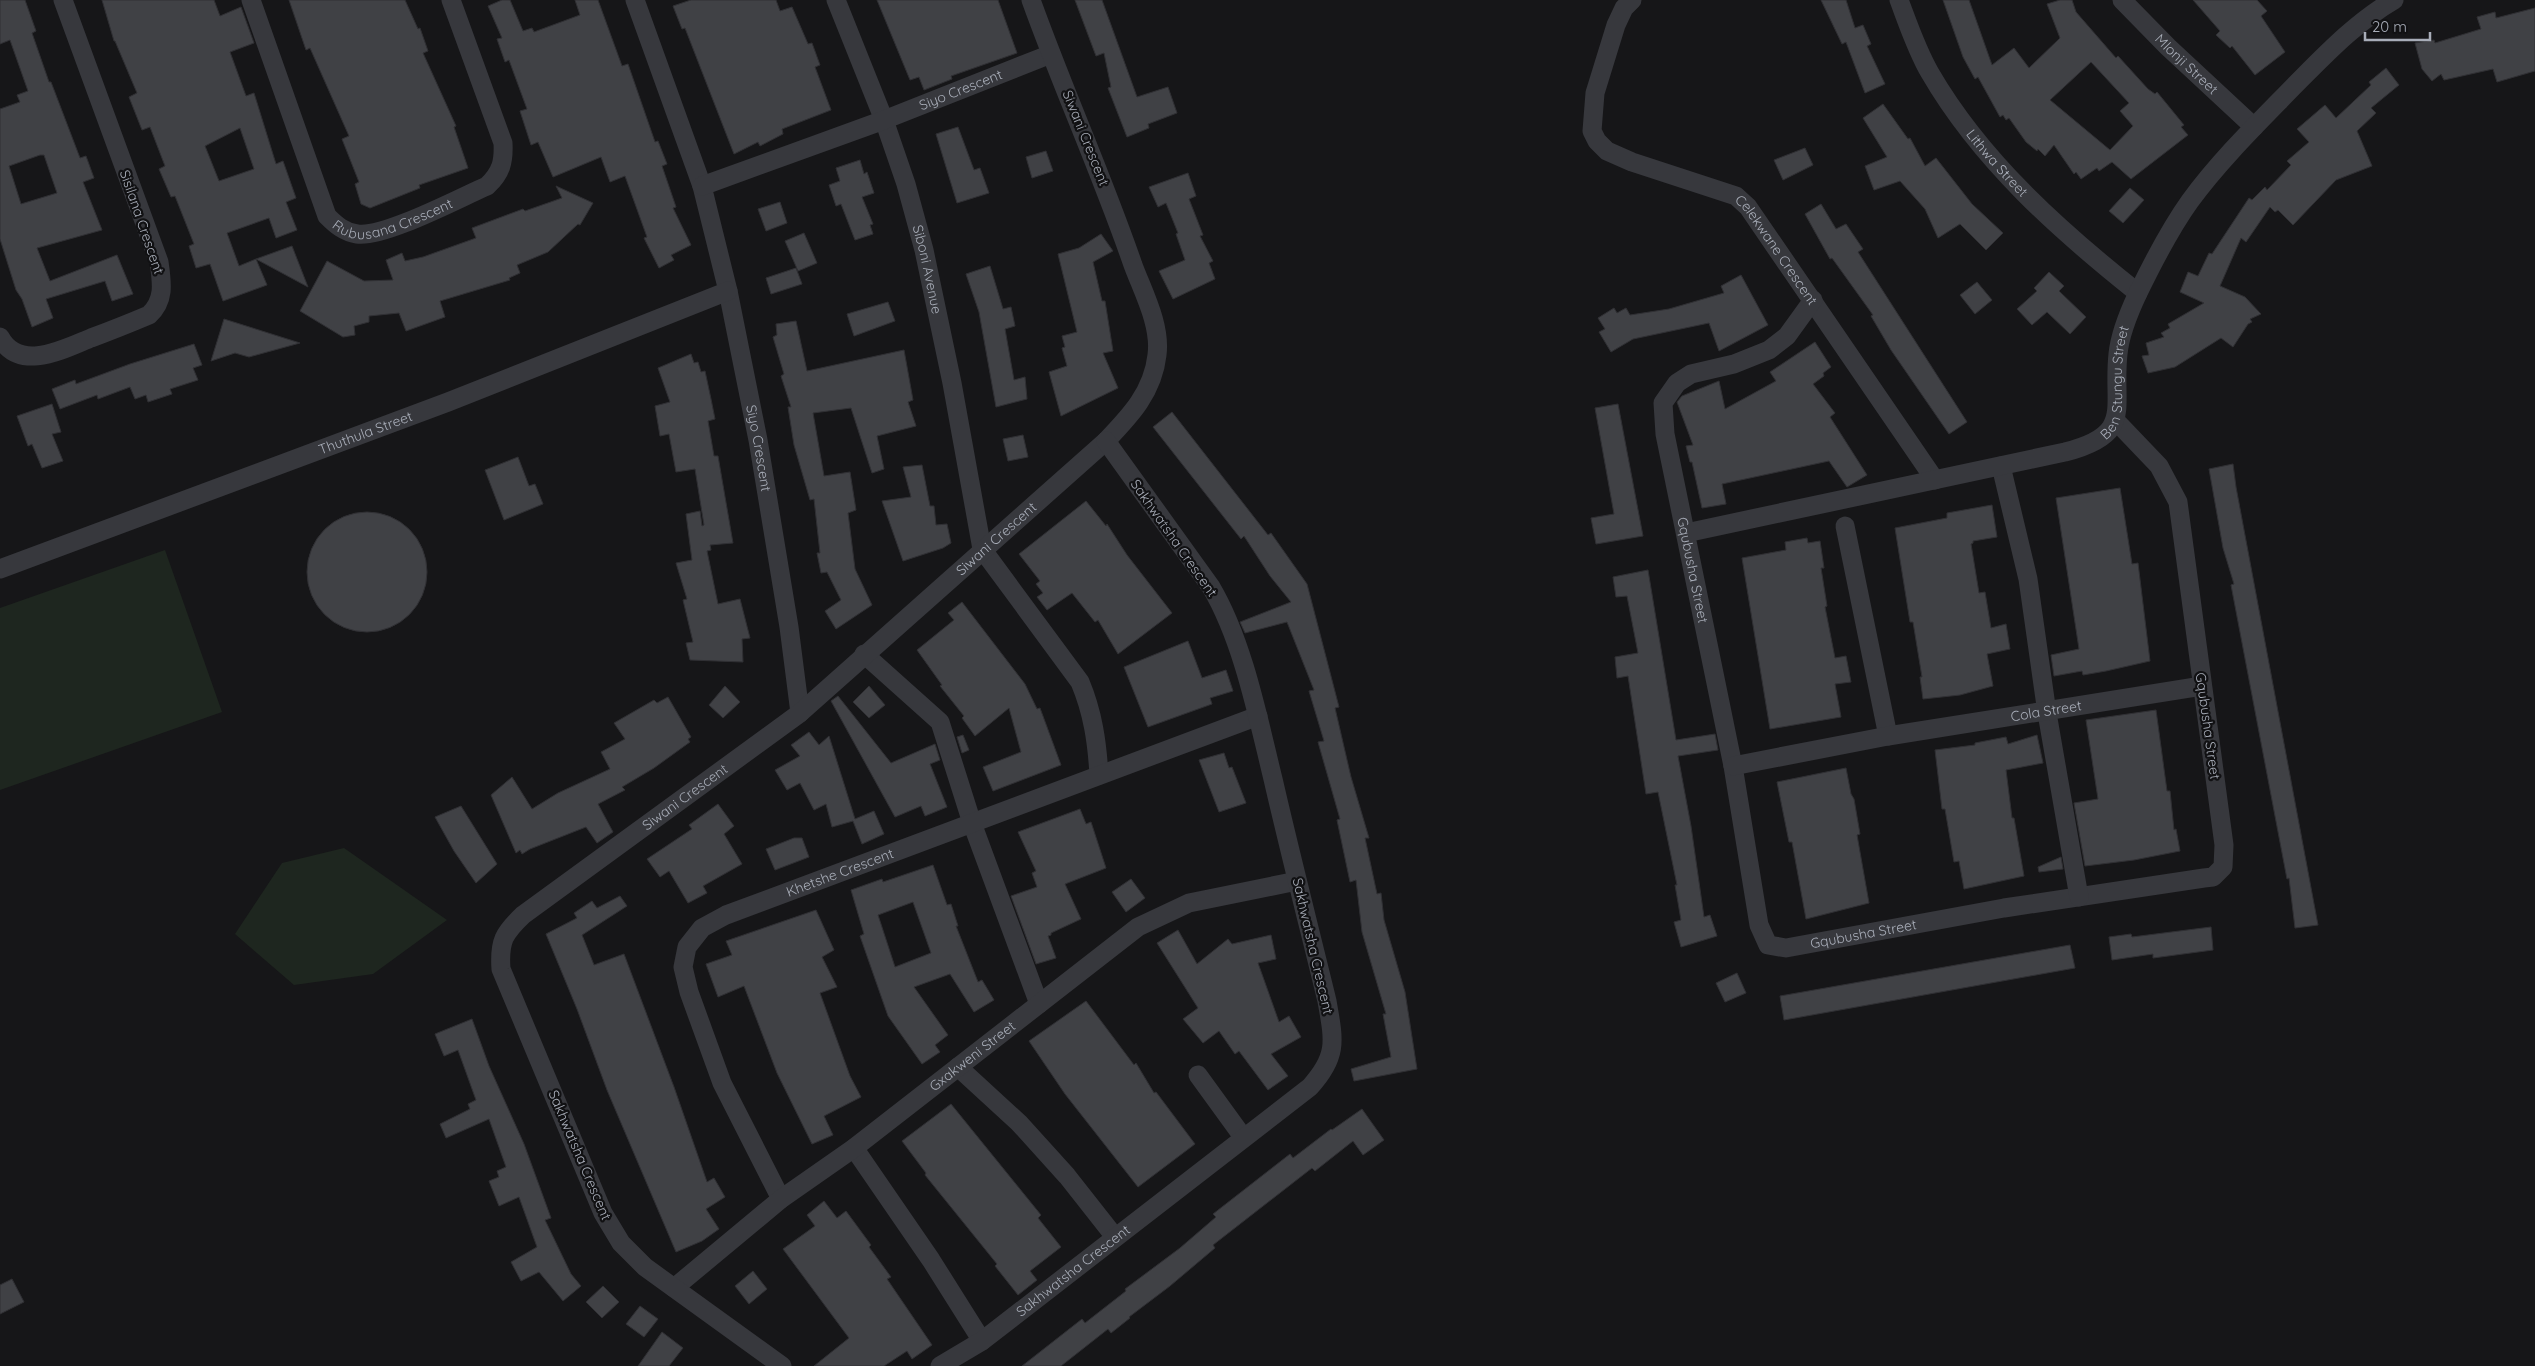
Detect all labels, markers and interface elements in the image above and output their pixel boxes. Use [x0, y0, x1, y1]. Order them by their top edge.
scale bar [2365, 10, 2430, 42]
text: 20 m [2372, 17, 2407, 36]
street label: Mlonji Street [2151, 30, 2222, 98]
street label: Siyo Crescent [916, 65, 1005, 114]
street label: Siwani Crescent [1059, 88, 1113, 189]
street label: Lithwa Street [1962, 126, 2032, 201]
street label: Sisilana Crescent [116, 167, 168, 277]
street label: Celekwane Crescent [1731, 191, 1822, 309]
street label: Rubusana Crescent [329, 194, 456, 243]
street label: Siboni Avenue [909, 223, 946, 316]
street label: Ben Stungu Street [2096, 323, 2133, 444]
street label: Siyo Crescent [742, 403, 775, 493]
street label: Thuthula Street [316, 407, 415, 458]
street label: Sakhwatsha Crescent [1127, 476, 1221, 600]
street label: Siwani Crescent [952, 498, 1040, 579]
street label: Gqubusha Street [1673, 515, 1713, 625]
street label: Gqubusha Street [2192, 671, 2224, 781]
street label: Cola Street [2009, 696, 2083, 725]
street label: Siwani Crescent [638, 760, 731, 834]
street label: Khetshe Crescent [783, 844, 896, 901]
street label: Sakhwatsha Crescent [1289, 876, 1337, 1016]
street label: Gqubusha Street [1809, 915, 1918, 952]
street label: Gxakweni Street [926, 1017, 1019, 1095]
street label: Sakhwatsha Crescent [544, 1087, 616, 1223]
street label: Sakhwatsha Crescent [1012, 1221, 1134, 1320]

